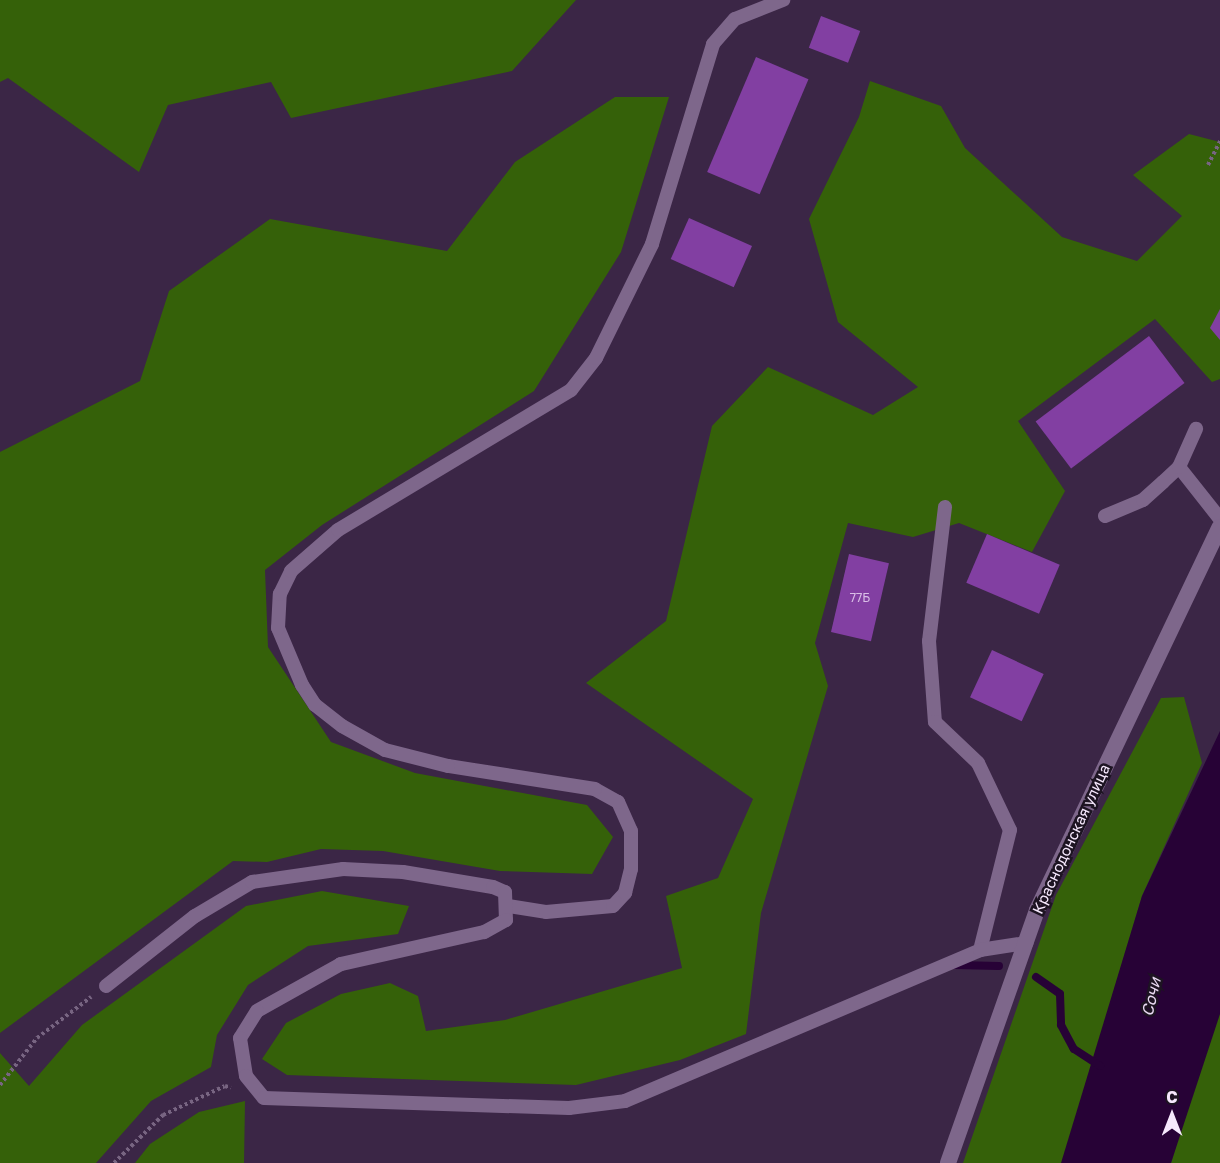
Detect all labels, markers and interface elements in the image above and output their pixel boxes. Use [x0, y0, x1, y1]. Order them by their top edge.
house number: 77Б [850, 591, 870, 605]
street label: Краснодонская улица [1028, 761, 1114, 917]
water label: Сочи [1137, 976, 1165, 1018]
north arrow [1142, 1085, 1202, 1145]
text: С [1166, 1087, 1178, 1107]

